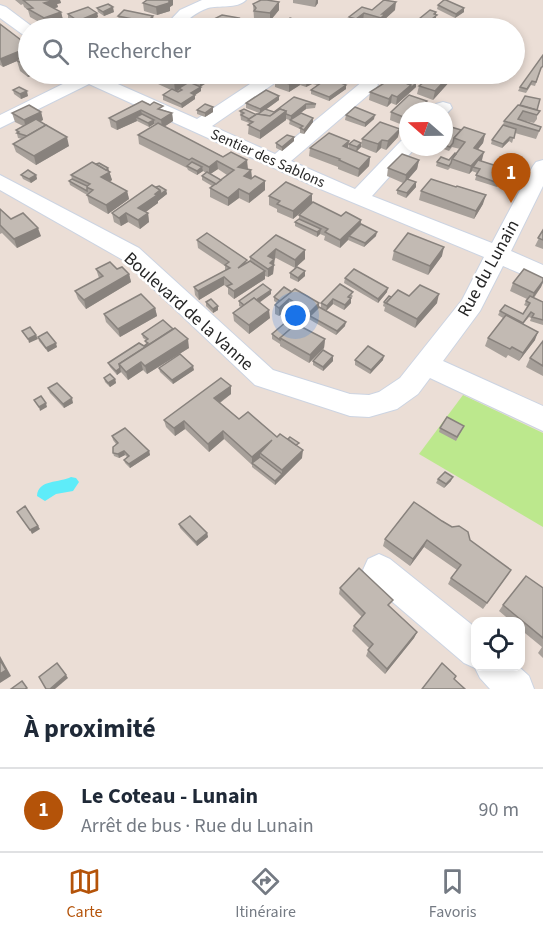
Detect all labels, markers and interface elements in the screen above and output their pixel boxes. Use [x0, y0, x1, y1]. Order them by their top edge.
search box [18, 18, 525, 84]
icon: search [39, 35, 72, 68]
text: Rechercher [87, 35, 191, 67]
north arrow [399, 102, 453, 156]
street label: Sentier des Sablons [207, 124, 328, 193]
pin: 1 [492, 154, 530, 203]
street label: Rue du Lunain [451, 215, 525, 321]
street label: Boulevard de la Vanne [118, 246, 259, 377]
your location [281, 301, 310, 330]
map controls [471, 617, 525, 671]
button: locate [471, 617, 525, 671]
text: À proximité [24, 710, 156, 747]
text: Le Coteau - Lunain [81, 780, 258, 812]
text: 1 [38, 796, 49, 824]
text: 90 m [479, 796, 519, 824]
text: Arrêt de bus · Rue du Lunain [81, 812, 314, 840]
tab: Carte [66, 865, 102, 923]
tab: Itinéraire [235, 865, 296, 923]
tab: Favoris [429, 865, 477, 923]

